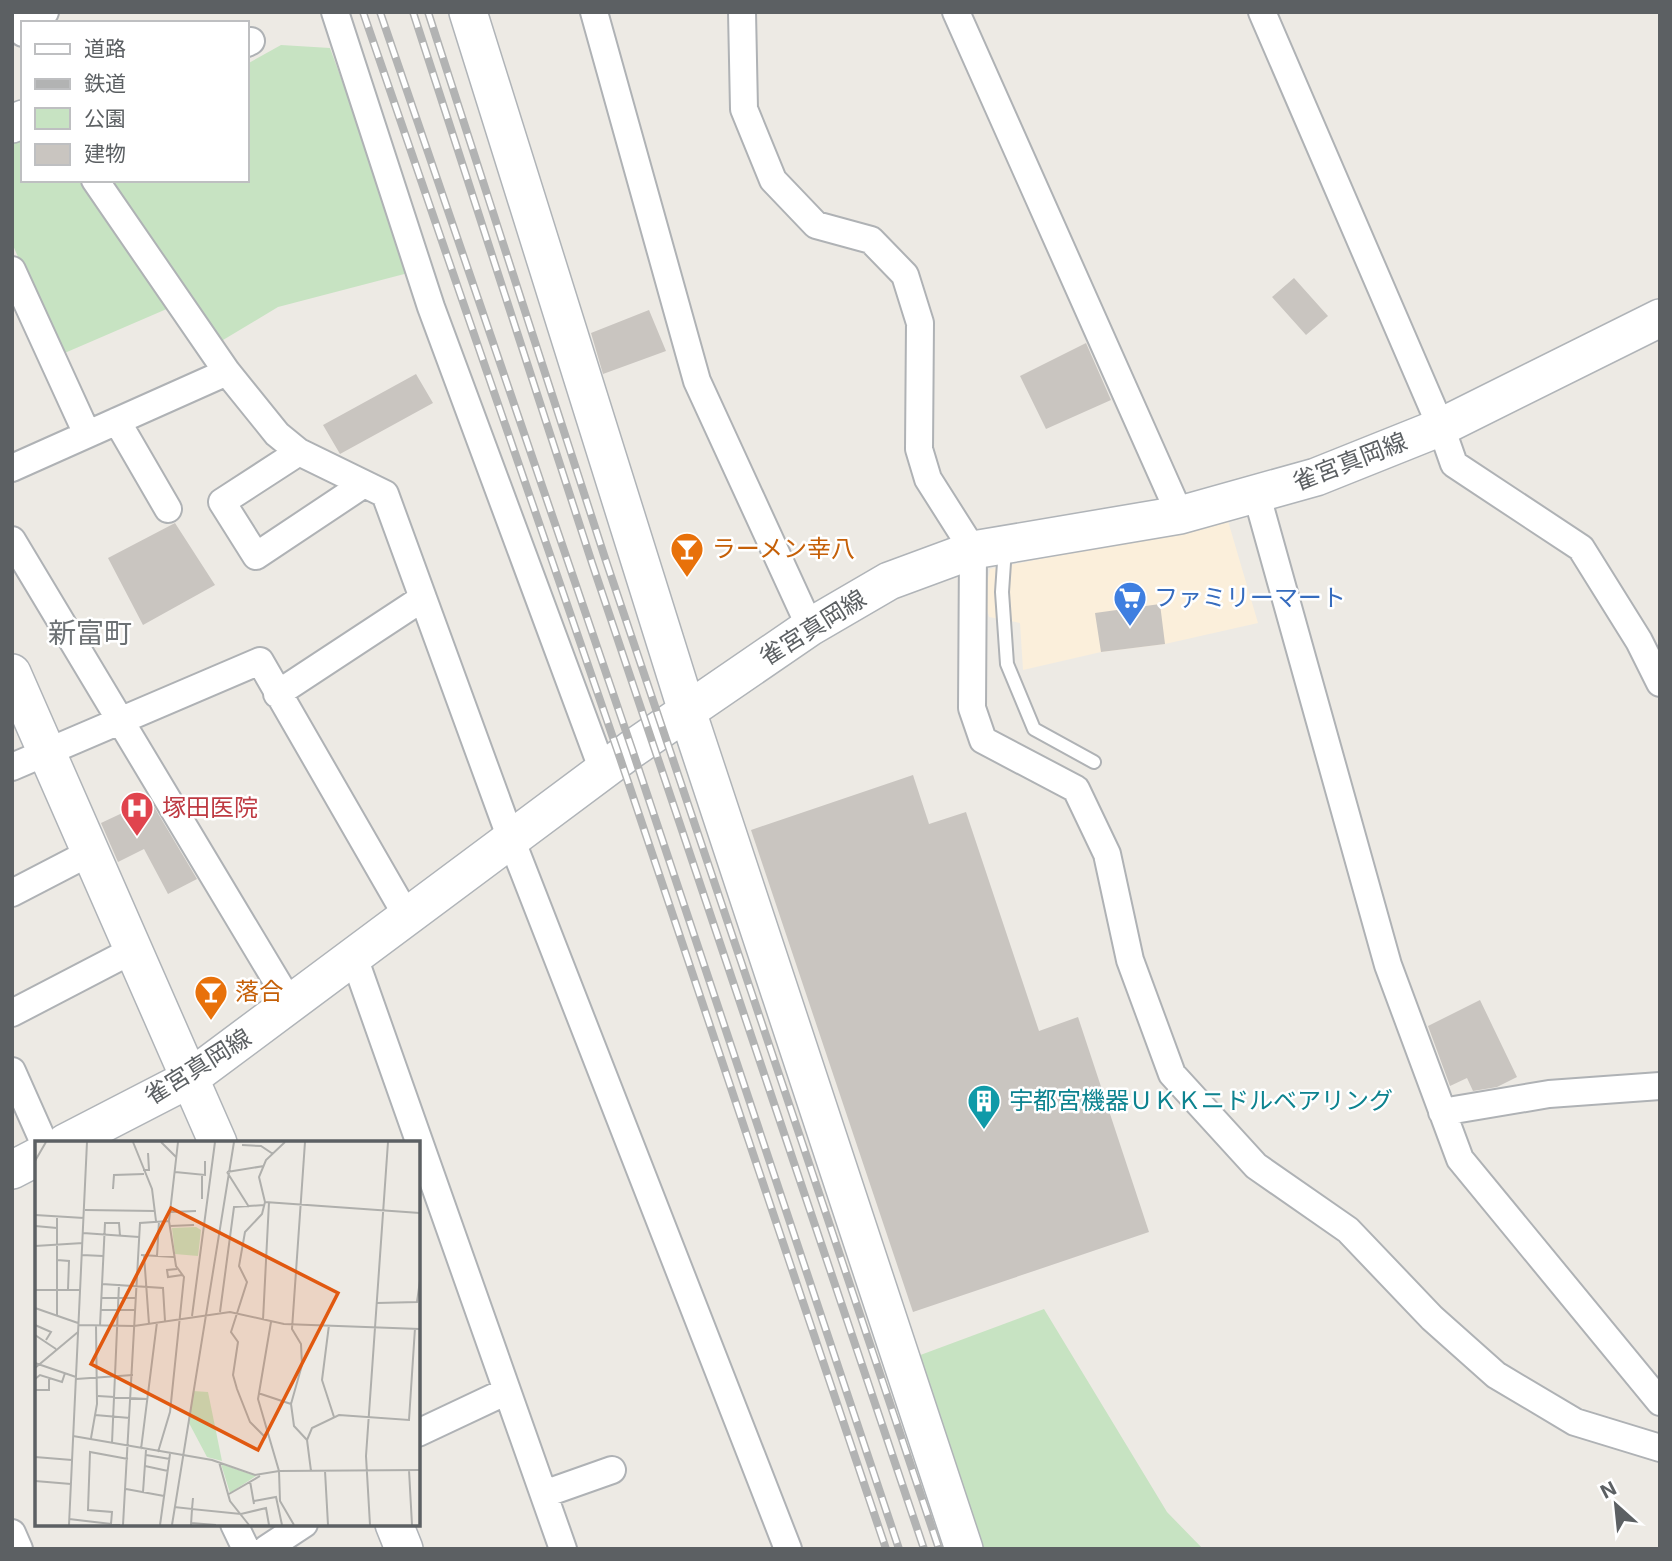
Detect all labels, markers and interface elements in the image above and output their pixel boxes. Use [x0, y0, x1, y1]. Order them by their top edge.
legend [21, 21, 248, 182]
text: 道路 [84, 36, 126, 61]
text: 鉄道 [84, 71, 126, 96]
text: 公園 [84, 106, 126, 131]
text: 建物 [84, 141, 126, 166]
street label: 雀宮真岡線 [1289, 426, 1411, 497]
bar icon: ラーメン幸八 [668, 530, 706, 579]
place label: ラーメン幸八 [712, 534, 855, 563]
supermarket icon: ファミリーマート [1111, 579, 1149, 628]
street label: 雀宮真岡線 [754, 583, 871, 672]
place label: ファミリーマート [1154, 583, 1346, 612]
district label: 新富町 [48, 616, 132, 650]
hospital icon: 塚田医院 [118, 789, 156, 838]
place label: 塚田医院 [162, 793, 258, 822]
bar icon: 落合 [192, 973, 230, 1022]
place label: 落合 [235, 977, 283, 1006]
street label: 雀宮真岡線 [139, 1022, 256, 1111]
building icon: 宇都宮機器ＵＫＫニドルベアリング [965, 1082, 1003, 1131]
place label: 宇都宮機器ＵＫＫニドルベアリング [1009, 1086, 1393, 1115]
inset map [35, 1141, 420, 1526]
north arrow [1581, 1470, 1651, 1540]
text: N [1597, 1477, 1620, 1504]

